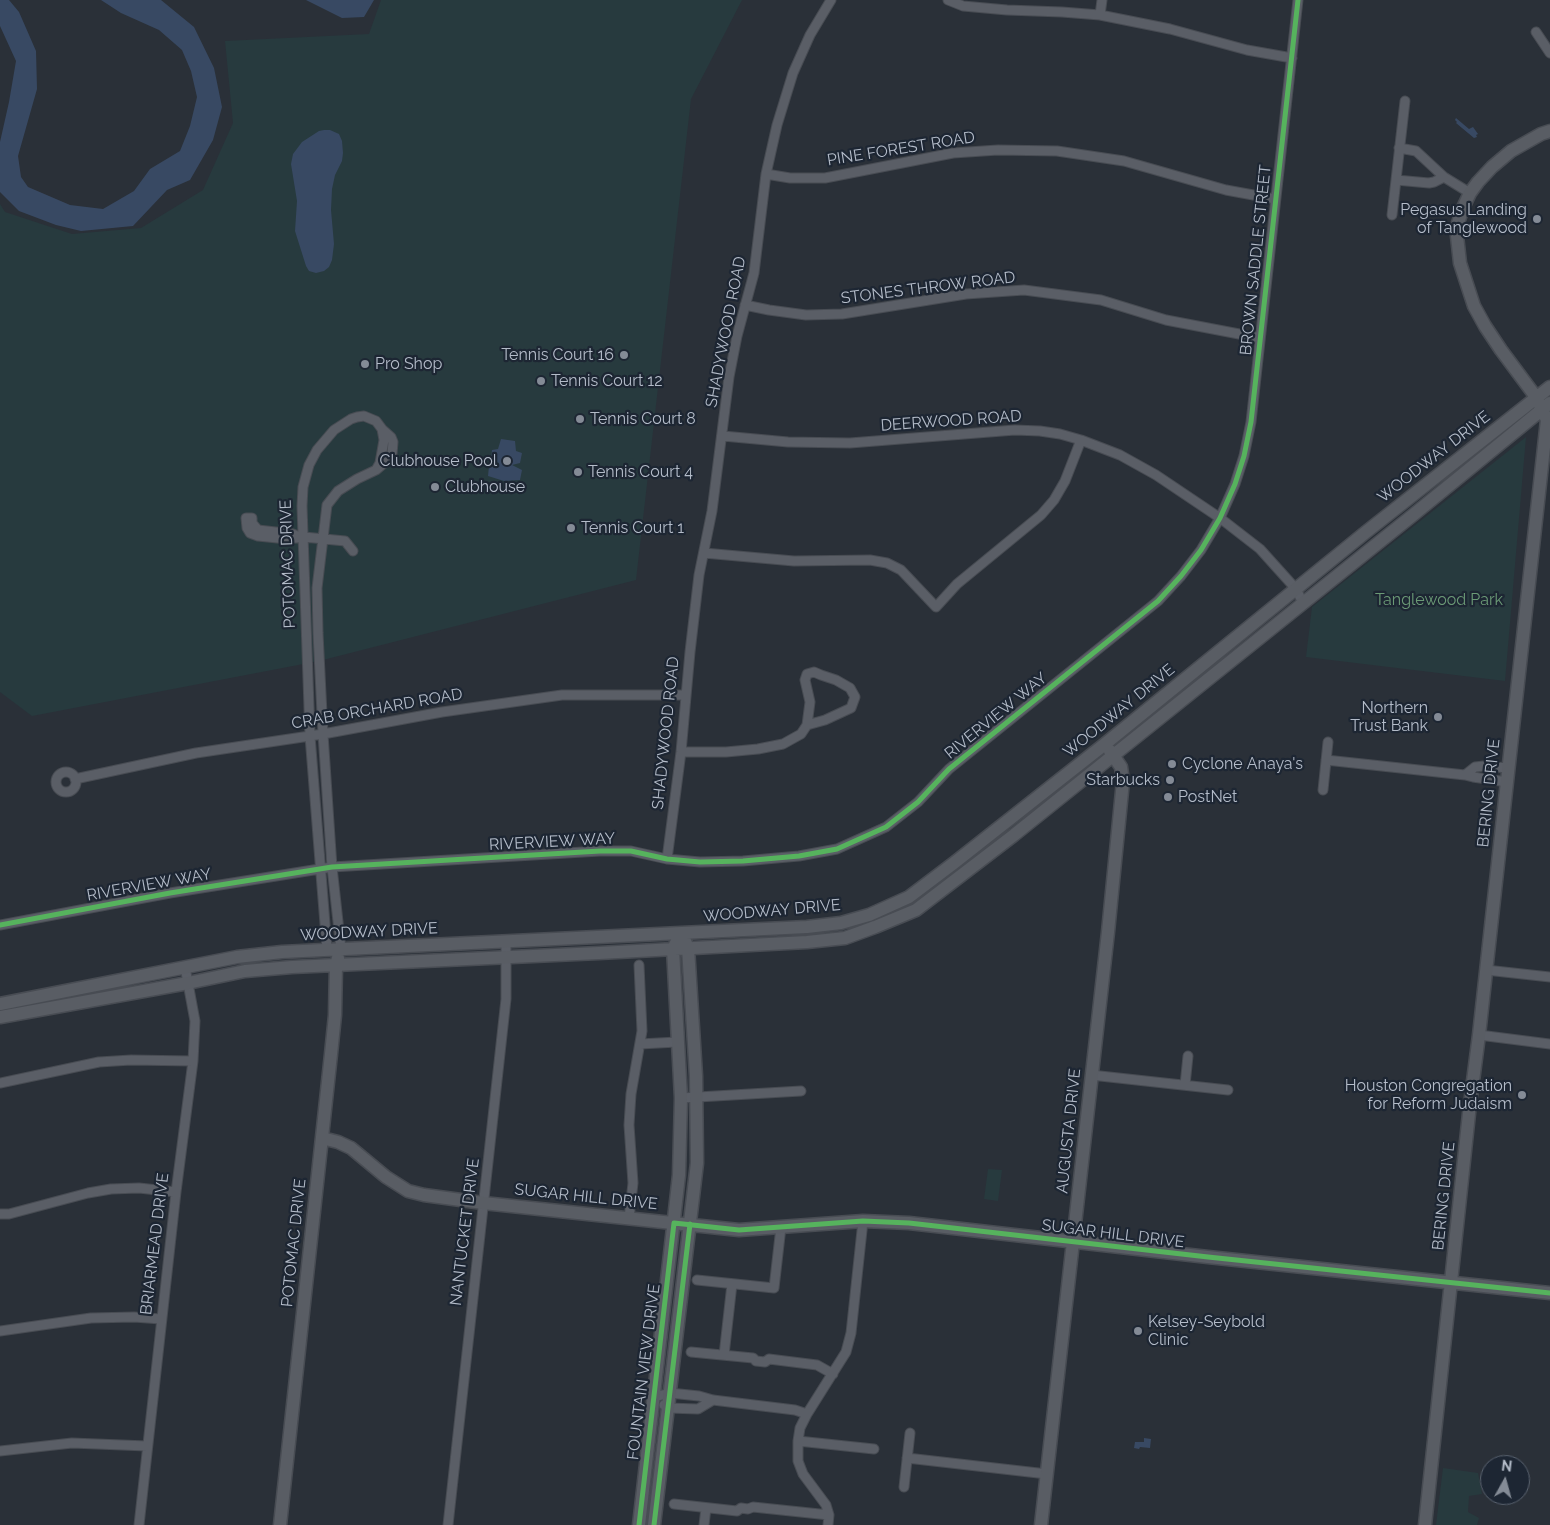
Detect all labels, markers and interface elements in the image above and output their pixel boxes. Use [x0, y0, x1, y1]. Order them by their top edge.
street label: PINE FOREST ROAD [826, 128, 976, 170]
street label: BROWN SADDLE STREET [1236, 164, 1276, 356]
place label: Pegasus Landing of Tanglewood [1400, 200, 1527, 238]
marker: Pegasus Landing of Tanglewood [1531, 213, 1543, 225]
street label: SHADYWOOD ROAD [702, 255, 750, 409]
street label: STONES THROW ROAD [840, 268, 1016, 308]
place label: Tennis Court 16 [501, 345, 614, 365]
marker: Tennis Court 16 [618, 349, 630, 361]
place label: Pro Shop [375, 354, 442, 374]
marker: Pro Shop [359, 358, 371, 370]
place label: Tennis Court 12 [551, 371, 663, 391]
marker: Tennis Court 12 [535, 375, 547, 387]
street label: DEERWOOD ROAD [880, 406, 1022, 436]
street label: WOODWAY DRIVE [1374, 407, 1494, 507]
place label: Tennis Court 8 [590, 409, 696, 429]
marker: Tennis Court 8 [574, 413, 586, 425]
place label: Clubhouse Pool [380, 451, 497, 471]
marker: Clubhouse Pool [501, 455, 513, 467]
place label: Tennis Court 4 [588, 462, 693, 482]
marker: Tennis Court 4 [572, 466, 584, 478]
place label: Clubhouse [445, 477, 525, 497]
marker: Clubhouse [429, 481, 441, 493]
street label: POTOMAC DRIVE [276, 499, 300, 629]
place label: Tennis Court 1 [581, 518, 684, 538]
marker: Tennis Court 1 [565, 522, 577, 534]
park label: Tanglewood Park [1375, 590, 1503, 610]
street label: SHADYWOOD ROAD [648, 656, 684, 810]
street label: WOODWAY DRIVE [1059, 660, 1179, 762]
street label: RIVERVIEW WAY [941, 669, 1051, 763]
street label: CRAB ORCHARD ROAD [290, 685, 464, 733]
place label: Northern Trust Bank [1350, 698, 1428, 736]
marker: Northern Trust Bank [1432, 711, 1444, 723]
street label: BERING DRIVE [1474, 738, 1504, 848]
place label: Cyclone Anaya's [1182, 754, 1303, 774]
marker: Cyclone Anaya's [1166, 758, 1178, 770]
place label: Starbucks [1086, 770, 1160, 790]
marker: Starbucks [1164, 774, 1176, 786]
place label: PostNet [1178, 787, 1237, 807]
marker: PostNet [1162, 791, 1174, 803]
street label: RIVERVIEW WAY [488, 829, 616, 855]
street label: RIVERVIEW WAY [85, 865, 213, 905]
street label: WOODWAY DRIVE [703, 895, 841, 927]
street label: WOODWAY DRIVE [300, 919, 438, 945]
street label: AUGUSTA DRIVE [1053, 1068, 1085, 1194]
place label: Houston Congregation for Reform Judaism [1345, 1076, 1512, 1114]
marker: Houston Congregation for Reform Judaism [1516, 1089, 1528, 1101]
street label: BERING DRIVE [1429, 1141, 1459, 1251]
street label: NANTUCKET DRIVE [446, 1157, 484, 1307]
street label: BRIARMEAD DRIVE [137, 1172, 173, 1316]
street label: POTOMAC DRIVE [278, 1178, 310, 1308]
street label: SUGAR HILL DRIVE [514, 1180, 658, 1214]
street label: SUGAR HILL DRIVE [1041, 1216, 1185, 1252]
street label: FOUNTAIN VIEW DRIVE [624, 1283, 664, 1461]
place label: Kelsey-Seybold Clinic [1148, 1312, 1265, 1350]
marker: Kelsey-Seybold Clinic [1132, 1325, 1144, 1337]
north arrow [1480, 1455, 1530, 1505]
text: N [1500, 1458, 1513, 1475]

